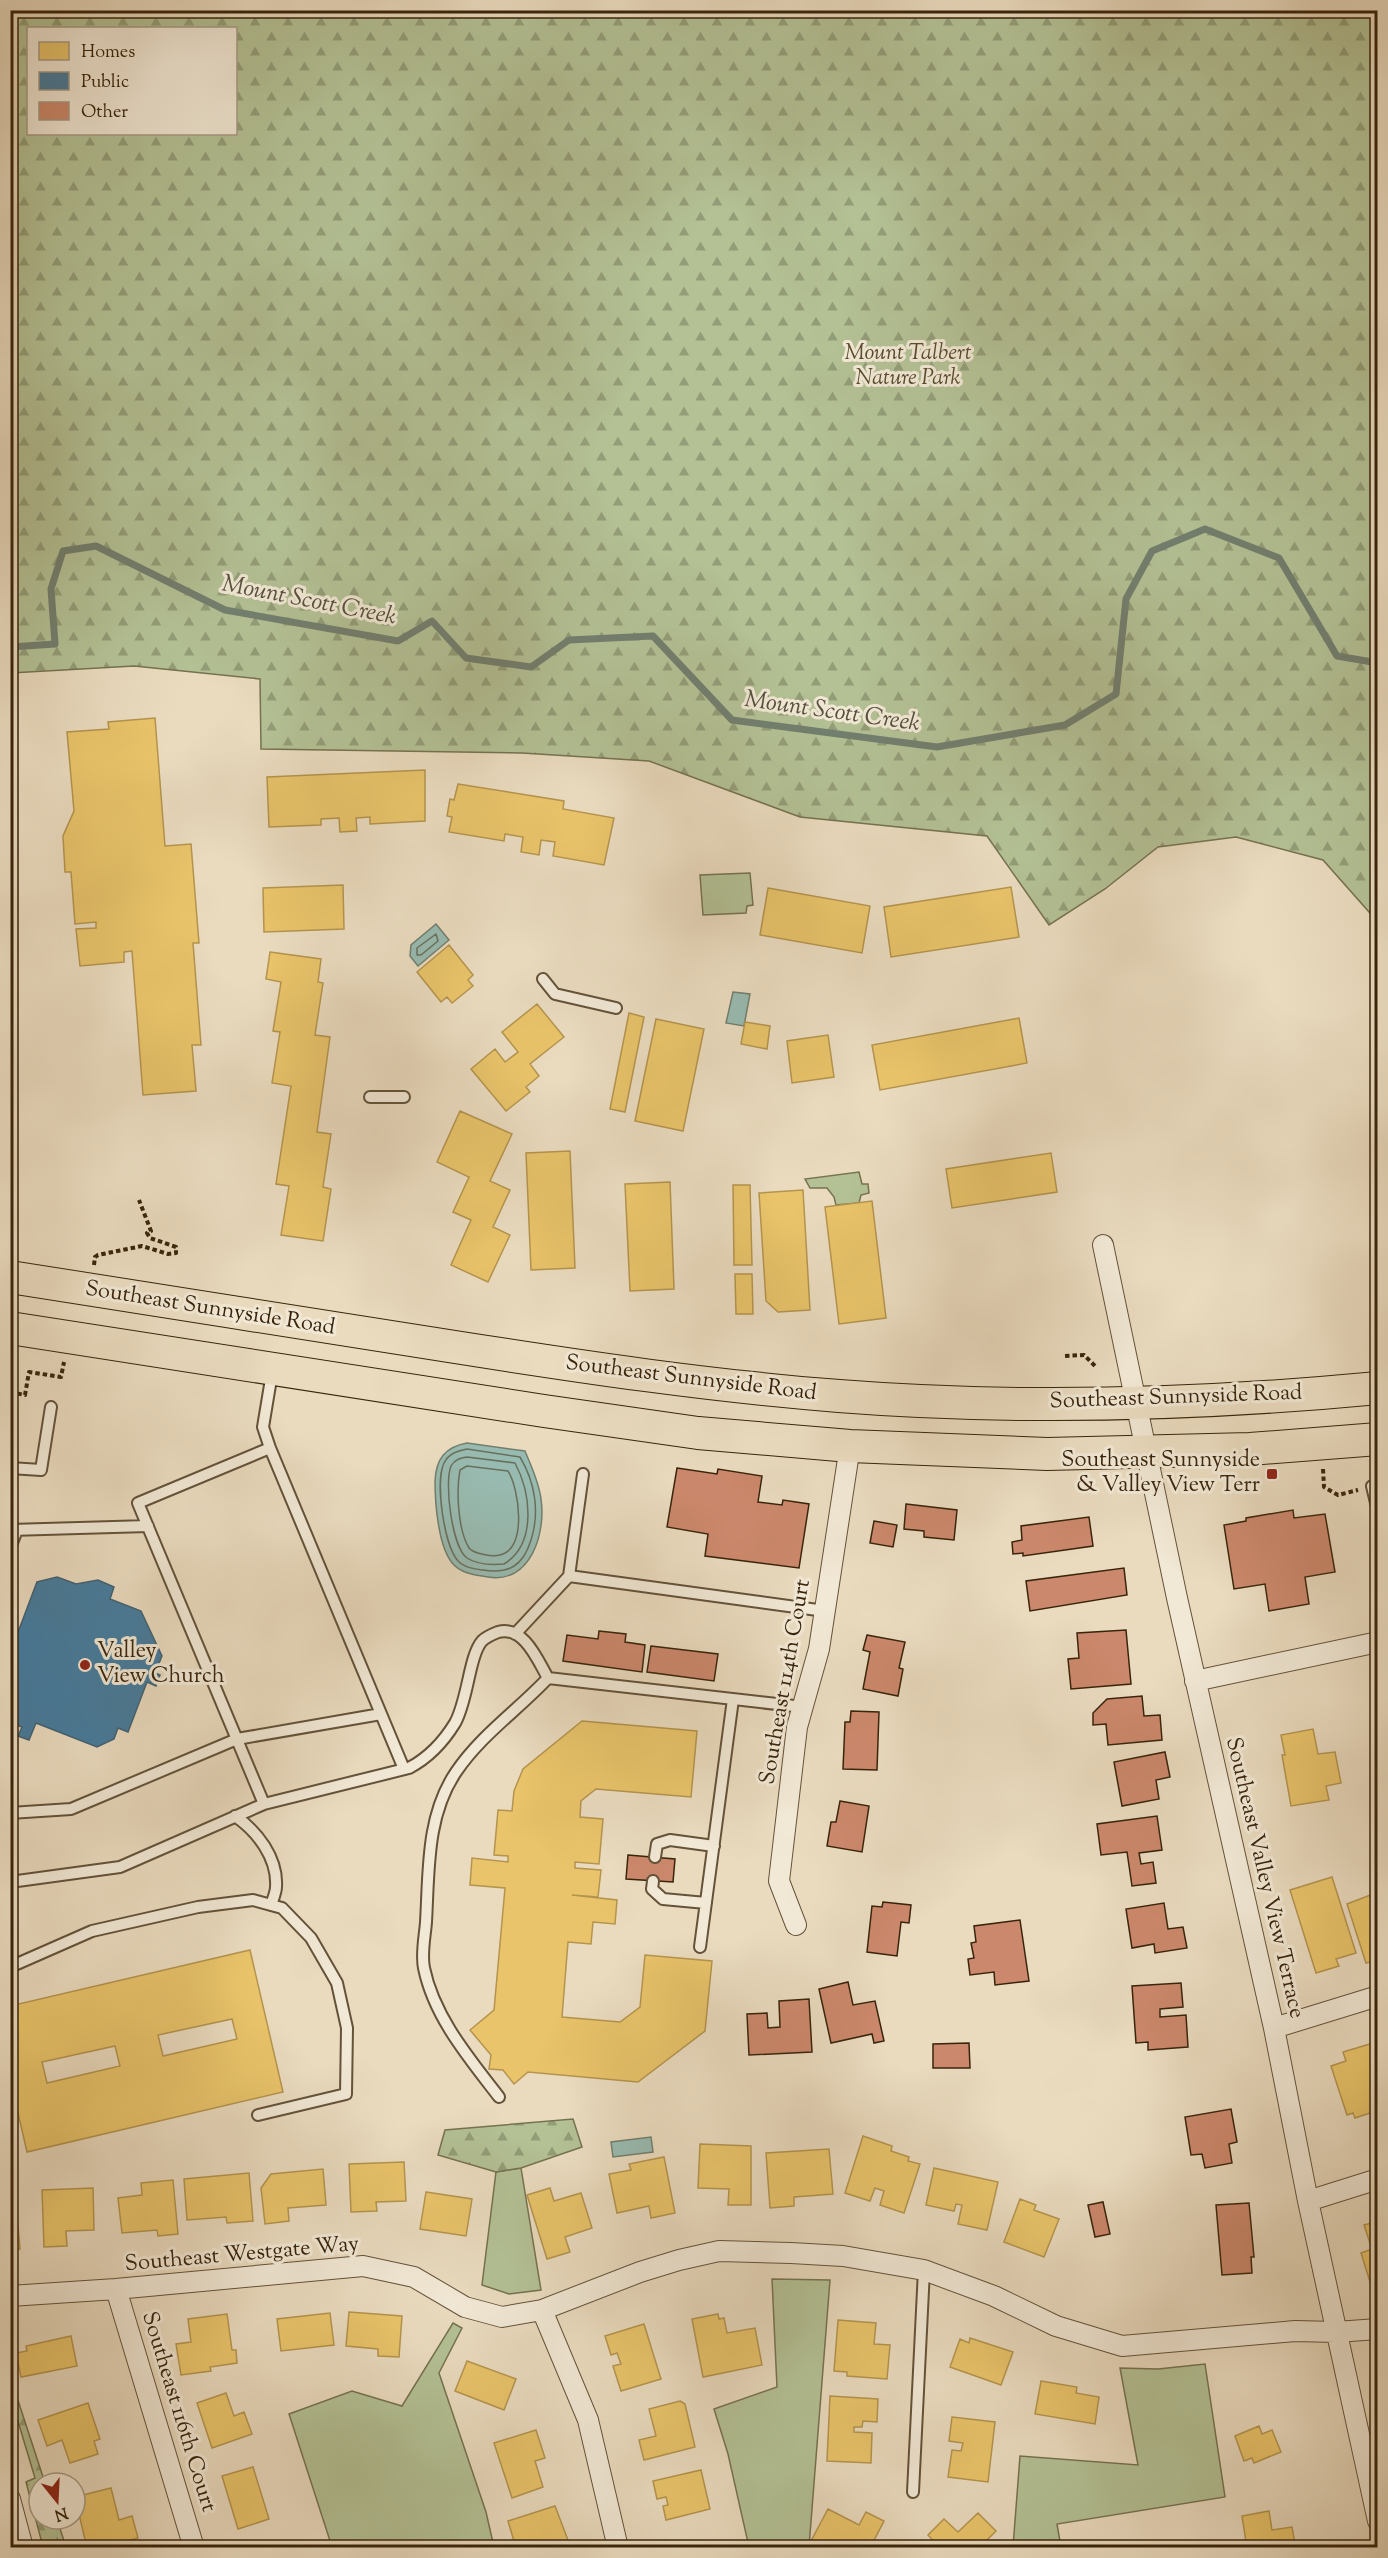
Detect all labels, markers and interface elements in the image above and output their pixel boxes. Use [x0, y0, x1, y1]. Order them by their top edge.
legend [27, 27, 237, 135]
text: Homes [81, 40, 135, 66]
text: Public [81, 70, 129, 96]
text: Other [81, 100, 128, 126]
park label: Mount Talbert Nature Park [844, 338, 972, 395]
water label: Mount Scott Creek [219, 567, 399, 635]
water label: Mount Scott Creek [742, 683, 922, 741]
street label: Southeast Sunnyside Road [83, 1273, 337, 1345]
street label: Southeast Sunnyside Road [564, 1348, 818, 1410]
street label: Southeast Sunnyside Road [1049, 1378, 1303, 1418]
place label: Southeast Sunnyside & Valley View Terr [1061, 1445, 1260, 1502]
marker: Southeast Sunnyside & Valley View Terr [1265, 1467, 1279, 1481]
street label: Southeast 114th Court [752, 1576, 820, 1787]
place label: Valley View Church [97, 1636, 225, 1693]
marker: Valley View Church [78, 1658, 92, 1672]
street label: Southeast Valley View Terrace [1216, 1734, 1312, 2022]
street label: Southeast Westgate Way [124, 2229, 361, 2281]
street label: Southeast 116th Court [132, 2308, 224, 2516]
north arrow [27, 2471, 87, 2531]
text: N [51, 2500, 70, 2526]

